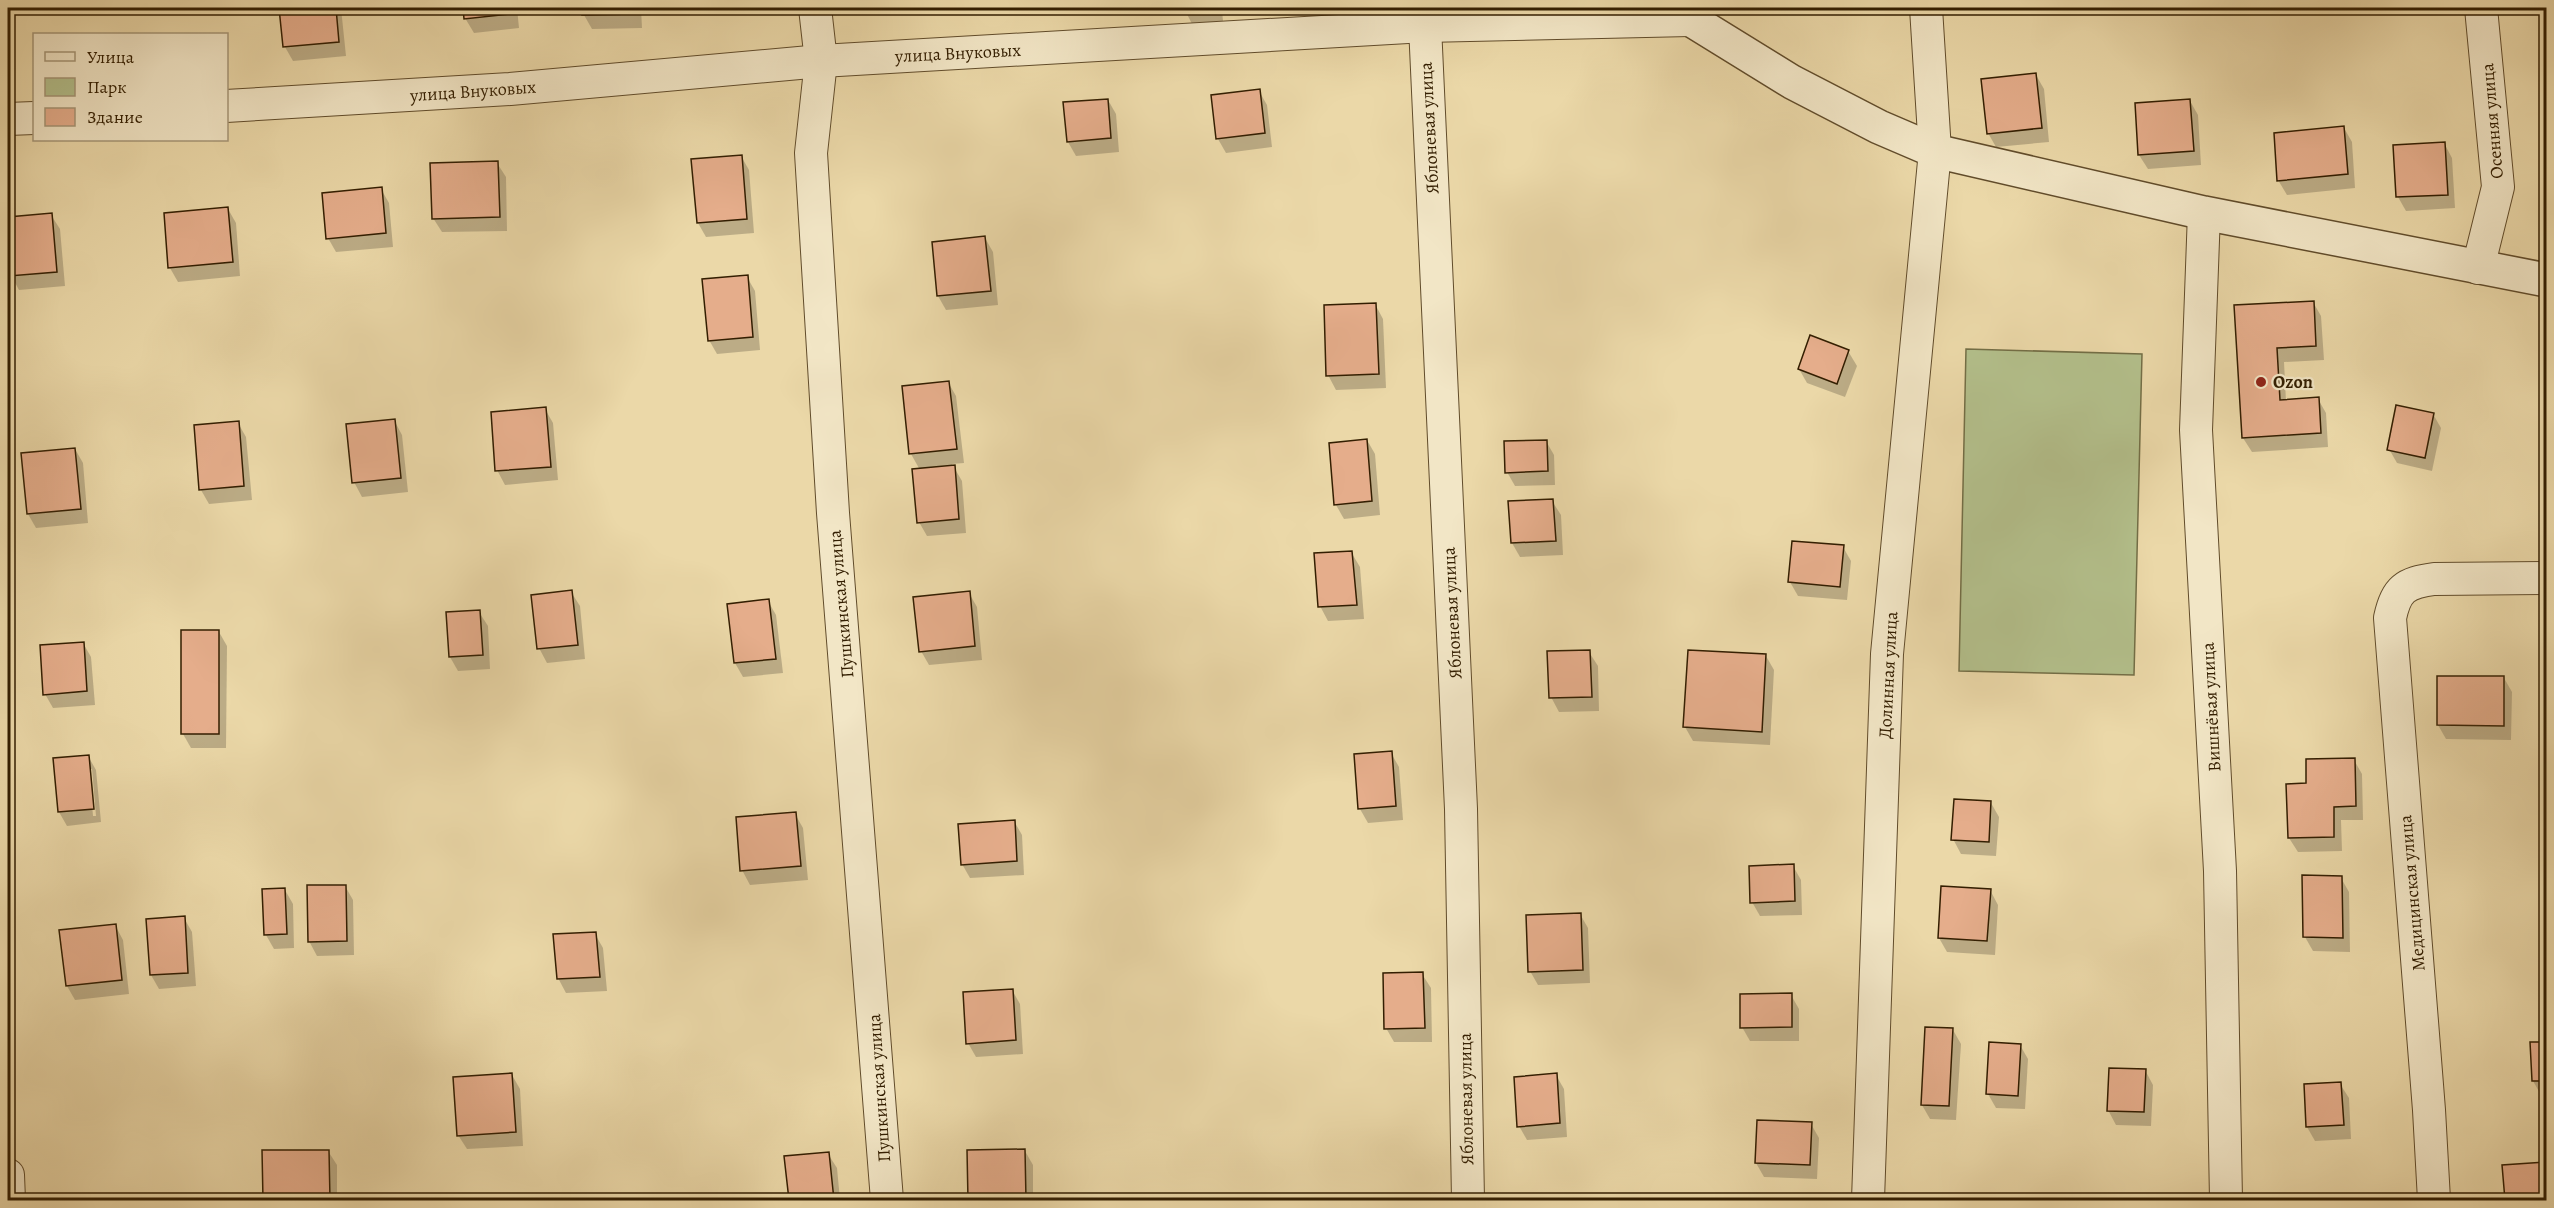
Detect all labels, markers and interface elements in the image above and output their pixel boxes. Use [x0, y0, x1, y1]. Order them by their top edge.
legend [33, 33, 228, 141]
street label: улица Внуковых [893, 38, 1022, 68]
text: Улица [87, 45, 135, 69]
street label: Яблоневая улица [1414, 61, 1444, 195]
street label: Осенняя улица [2475, 61, 2509, 180]
text: Парк [87, 75, 127, 99]
street label: улица Внуковых [408, 75, 537, 107]
text: Здание [87, 105, 143, 129]
place label: Ozon [2273, 370, 2313, 394]
marker: Ozon [2254, 375, 2268, 389]
street label: Пушкинская улица [823, 528, 859, 679]
street label: Яблоневая улица [1437, 546, 1467, 680]
street label: Долинная улица [1873, 610, 1903, 739]
street label: Вишнёвая улица [2196, 641, 2226, 772]
street label: Медицинская улица [2393, 813, 2431, 972]
street label: Пушкинская улица [862, 1012, 896, 1163]
street label: Яблоневая улица [1453, 1032, 1479, 1165]

